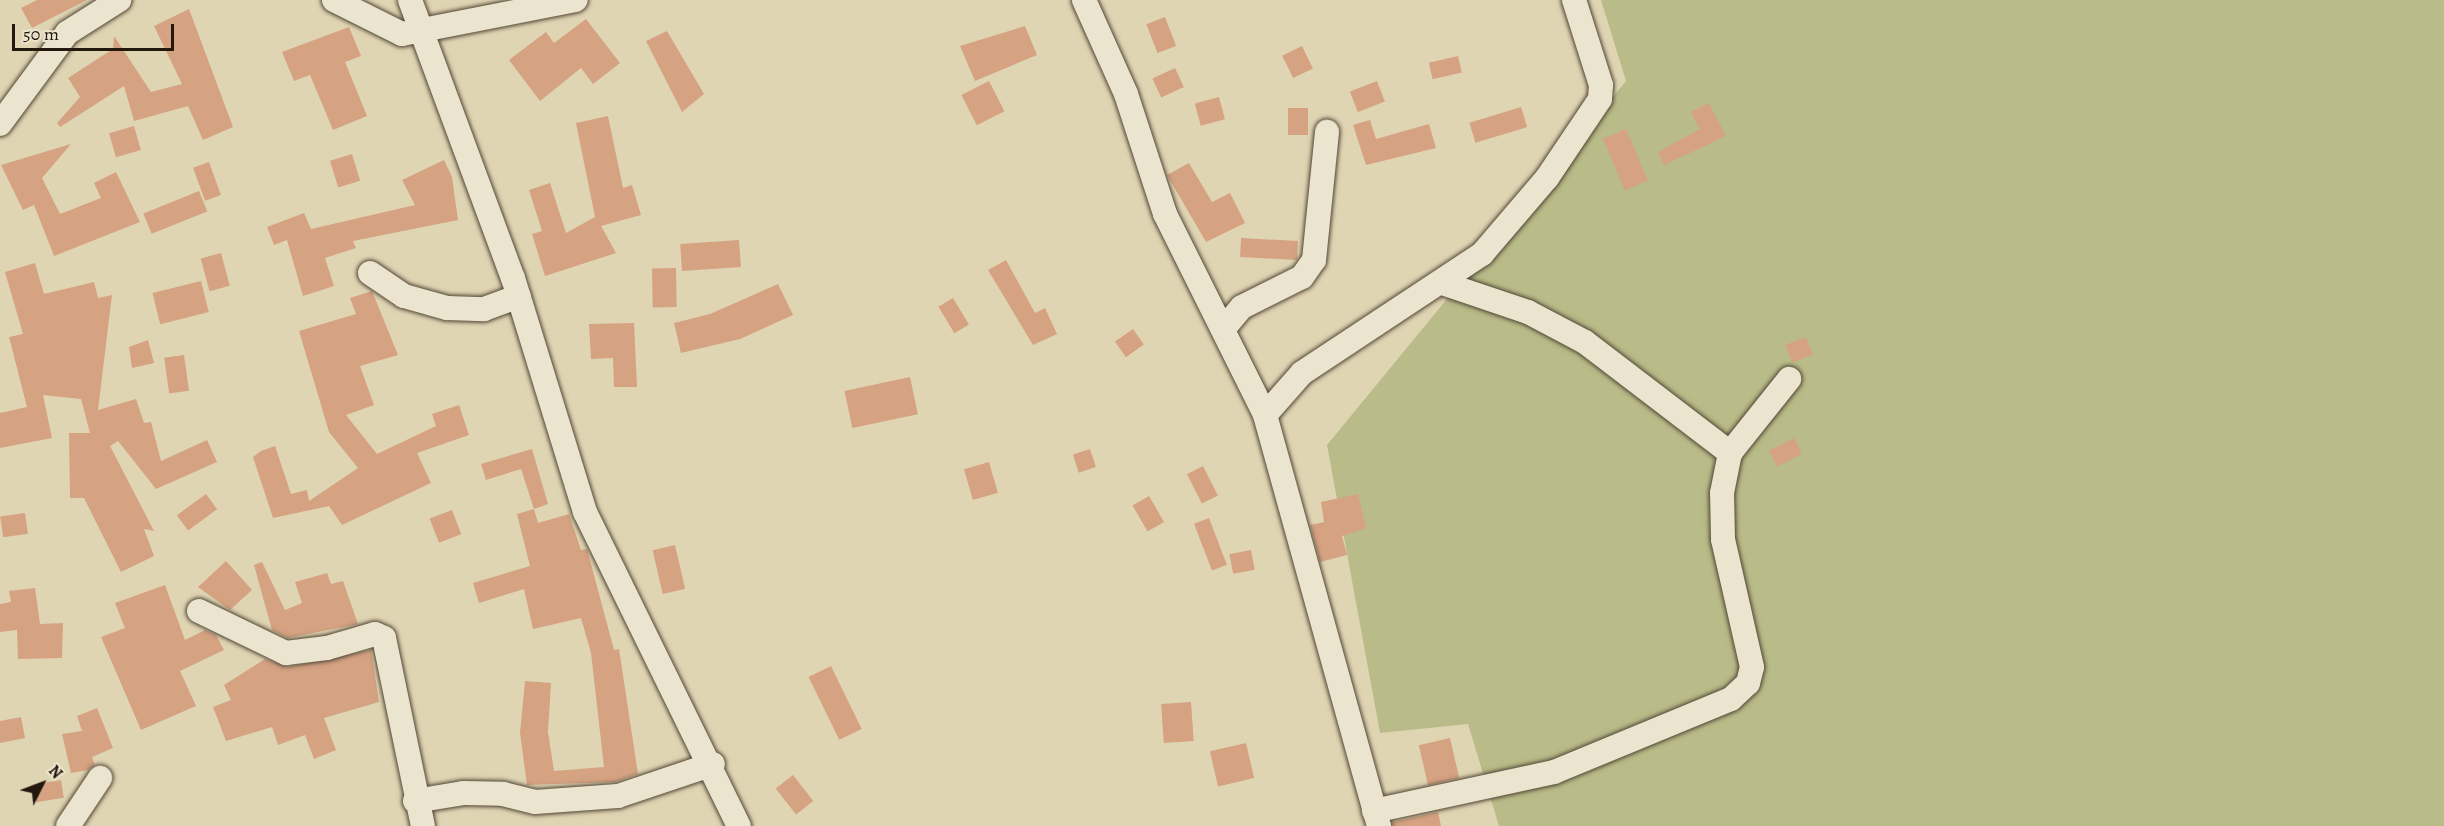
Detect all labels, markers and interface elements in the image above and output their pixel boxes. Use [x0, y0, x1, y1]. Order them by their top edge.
scale bar [15, 12, 177, 50]
text: 50 m [23, 22, 59, 46]
north arrow [12, 754, 72, 814]
text: N [43, 760, 67, 784]

